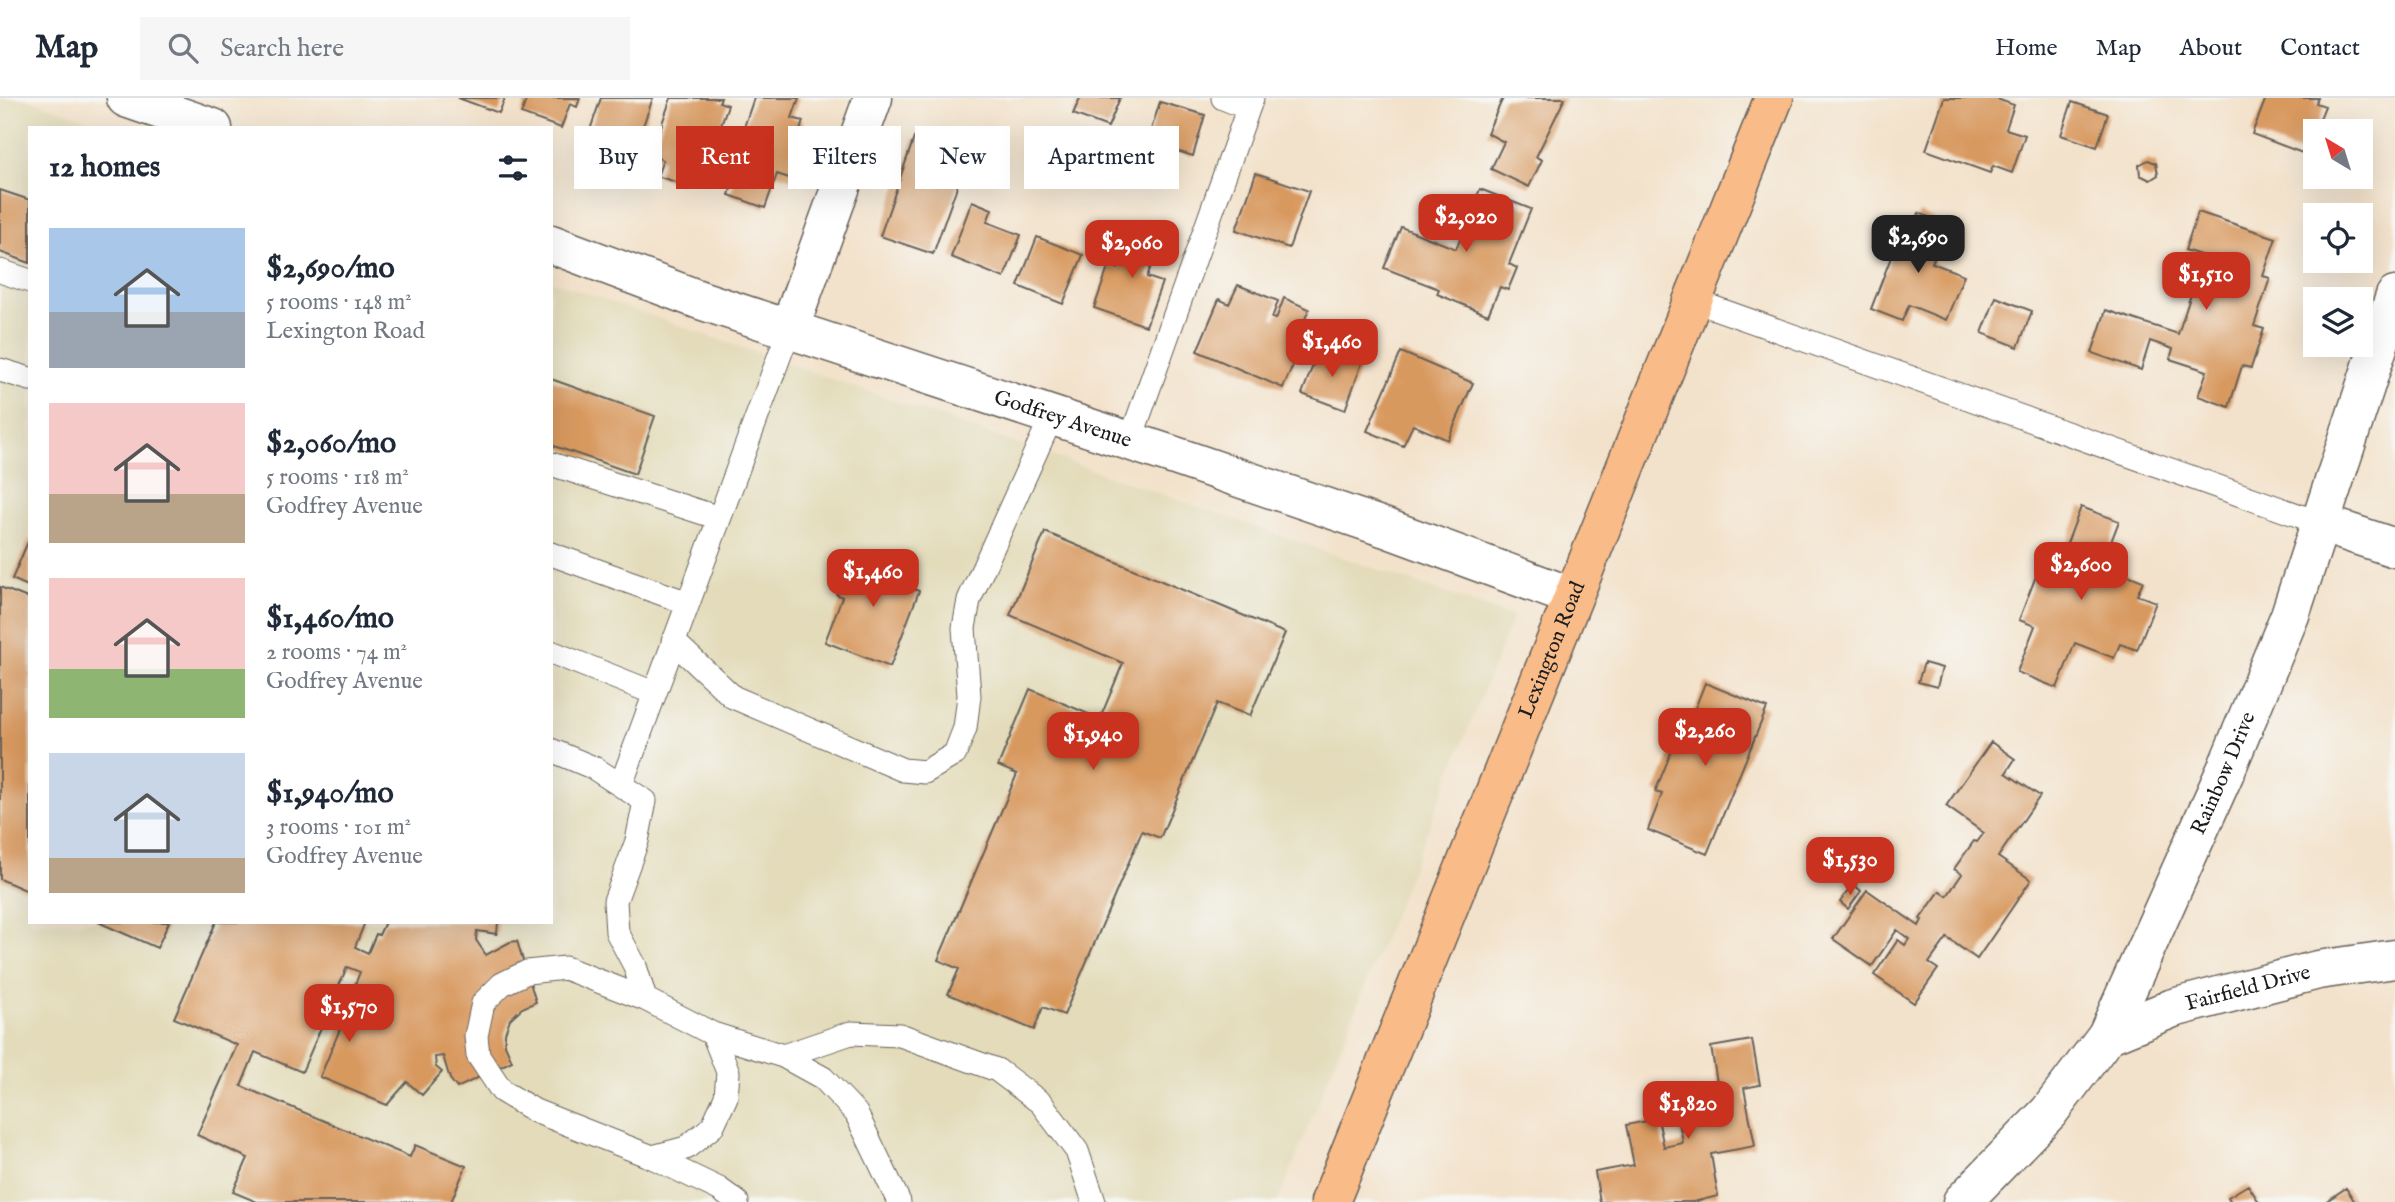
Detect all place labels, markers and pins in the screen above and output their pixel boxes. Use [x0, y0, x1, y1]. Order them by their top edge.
pin: $2,020 [1409, 194, 1523, 254]
pin: $2,690 [1861, 216, 1975, 275]
pin: $2,060 [1075, 220, 1189, 280]
pin: $1,510 [2149, 252, 2263, 312]
pin: $1,460 [1275, 320, 1389, 379]
pin: $2,600 [2024, 542, 2138, 602]
pin: $1,460 [816, 550, 930, 609]
pin: $2,260 [1648, 708, 1762, 768]
pin: $1,940 [1036, 712, 1150, 772]
pin: $1,530 [1793, 838, 1907, 897]
pin: $1,570 [292, 984, 406, 1044]
pin: $1,820 [1631, 1082, 1745, 1141]

